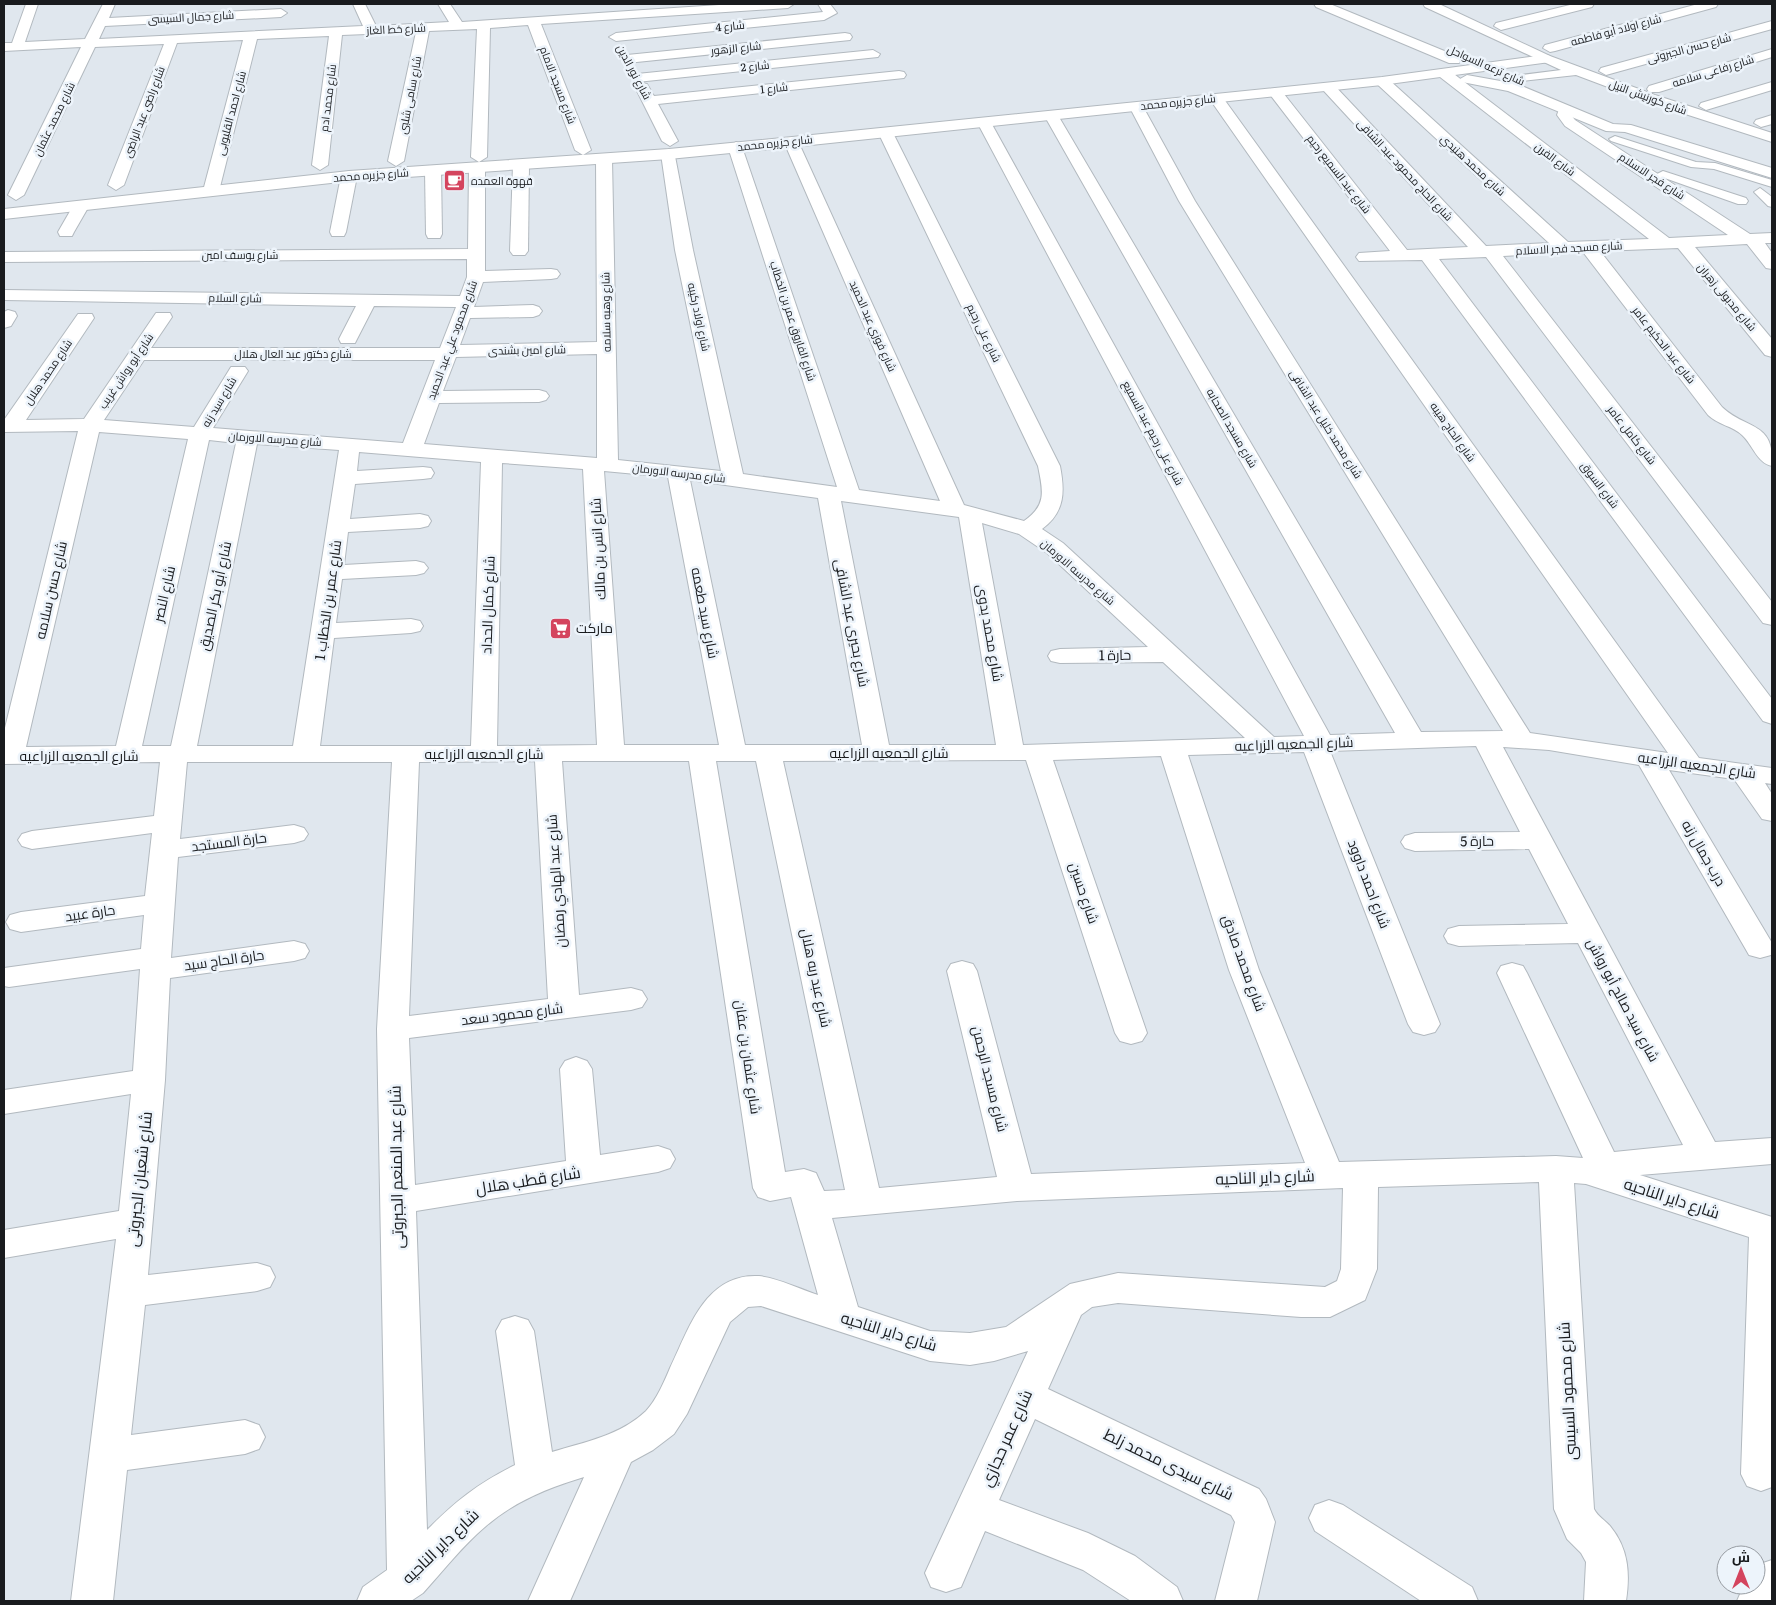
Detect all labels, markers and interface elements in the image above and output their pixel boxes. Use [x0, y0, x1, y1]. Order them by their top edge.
street label: شارع جمال السيسى [147, 6, 235, 27]
street label: شارع اولاد أبو فاطمه [1569, 9, 1663, 50]
street label: شارع 4 [714, 16, 746, 36]
street label: شارع خط الغاز [365, 18, 426, 39]
street label: شارع حسن الجبروتى [1645, 28, 1733, 67]
street label: شارع الزهور [709, 36, 762, 59]
street label: شارع ترعه السواحل [1445, 40, 1528, 89]
street label: شارع نور الدين [613, 41, 656, 102]
street label: شارع مسجد الامام [536, 44, 581, 126]
street label: شارع رفاعى سلامه [1670, 50, 1756, 91]
street label: شارع سامى شلبى [394, 54, 425, 136]
street label: شارع 2 [740, 56, 770, 75]
street label: شارع محمد ادم [315, 63, 340, 133]
street label: شارع راضى عبد الراضى [118, 64, 169, 160]
street label: شارع احمد القليوبى [211, 69, 250, 157]
street label: شارع كورنيش النيل [1607, 75, 1690, 119]
street label: شارع 1 [759, 78, 789, 97]
street label: شارع محمد عثمان [28, 79, 79, 159]
street label: شارع جزيره محمد [1139, 89, 1216, 114]
street label: شارع الحاج محمود عبد الشافى [1354, 115, 1457, 224]
street label: شارع جزيره محمد [736, 130, 813, 155]
street label: شارع محمد هنيدي [1436, 130, 1510, 200]
street label: شارع عبد السميع رحيم [1303, 131, 1376, 217]
street label: شارع الفرن [1531, 138, 1579, 180]
street label: شارع فجر الاسلام [1616, 148, 1689, 203]
street label: شارع جزيره محمد [333, 163, 409, 186]
cafe icon: قهوة العمده [443, 169, 467, 193]
place label: قهوة العمده [471, 172, 533, 188]
street label: شارع مسجد فجر الاسلام [1515, 236, 1623, 259]
street label: شارع يوسف امين [202, 246, 278, 263]
street label: شارع الفاروق عمر بن الخطاب [766, 259, 821, 383]
street label: شارع مدبولى زهران [1694, 259, 1761, 334]
street label: شارع وهبه سلامه [596, 272, 615, 352]
street label: شارع فوزي عبد الحميد [845, 277, 901, 375]
street label: شارع محمود علي عبد الحميد [422, 278, 482, 402]
street label: شارع اولاد ركيبه [684, 281, 715, 353]
street label: شارع السلام [208, 289, 262, 306]
street label: شارع على رحيم [963, 301, 1006, 365]
street label: شارع عبد الحكيم عامر [1628, 302, 1700, 387]
street label: شارع أبو رواش غريب [94, 330, 157, 412]
street label: شارع محمد هلال [19, 335, 76, 408]
street label: شارع امين بشندى [488, 340, 566, 359]
street label: شارع دكتور عبد العال هلال [234, 345, 352, 362]
street label: شارع محمد خليل عبد الشافى [1286, 366, 1367, 482]
street label: شارع سيد زنه [197, 373, 240, 430]
street label: شارع على رحيم عبد السميع [1119, 377, 1188, 488]
street label: شارع مسجد الصحابه [1203, 385, 1262, 471]
street label: شارع الحاج هيبه [1427, 398, 1480, 465]
street label: شارع كامل عامر [1603, 401, 1661, 468]
street label: شارع مدرسه الاورمان [228, 427, 322, 450]
street label: شارع مدرسه الاورمان [632, 458, 727, 487]
street label: شارع السوق [1577, 458, 1624, 512]
street label: شارع انس بن مالك [584, 497, 610, 601]
street label: شارع مدرسه الاورمان [1037, 535, 1119, 609]
street label: شارع عمر بن الخطاب 1 [309, 538, 345, 661]
street label: شارع حسن سلامه [29, 539, 71, 641]
street label: شارع أبو بكر الصديق [193, 539, 235, 652]
street label: شارع كمال الحداد [475, 555, 499, 655]
street label: شارع بحيرى عبد الشافى [831, 557, 875, 689]
street label: شارع النصر [147, 564, 179, 625]
street label: شارع سيد طعمه [687, 565, 725, 660]
street label: شارع محمد بدوى [973, 583, 1009, 683]
supermarket icon: ماركت [548, 616, 572, 640]
place label: ماركت [576, 617, 613, 637]
street label: حارة 1 [1099, 644, 1131, 664]
street label: شارع الجمعيه الزراعيه [1234, 731, 1354, 755]
street label: شارع الجمعيه الزراعيه [829, 742, 949, 762]
street label: شارع الجمعيه الزراعيه [424, 743, 544, 763]
street label: شارع الجمعيه الزراعيه [19, 745, 139, 765]
street label: شارع الجمعيه الزراعيه [1637, 746, 1758, 782]
street label: شارع عبد الهادي رمضان [540, 813, 573, 948]
street label: درب جمال زنه [1678, 816, 1732, 889]
street label: حارة المستجد [190, 826, 268, 856]
street label: حارة 5 [1460, 830, 1494, 850]
street label: شارع احمد داوود [1344, 836, 1396, 931]
street label: شارع حسين [1065, 859, 1105, 926]
street label: حارة عبيد [63, 899, 116, 925]
street label: شارع محمد صادق [1218, 912, 1272, 1014]
street label: شارع عبد ربه هلال [797, 926, 837, 1029]
street label: شارع سيد صالح أبو رواش [1583, 934, 1665, 1065]
street label: حارة الحاج سيد [182, 943, 265, 975]
street label: شارع محمود سعد [460, 997, 564, 1029]
street label: شارع عثمان بن عفان [731, 999, 767, 1115]
street label: شارع مسجد الرحمن [968, 1024, 1014, 1134]
street label: شارع عبد المنعم الجبروتى [382, 1085, 409, 1249]
street label: شارع شعبان الجبروتى [119, 1110, 158, 1248]
street label: شارع قطب هلال [473, 1159, 582, 1200]
street label: شارع داير الناحيه [1215, 1162, 1315, 1191]
street label: شارع داير الناحيه [1621, 1170, 1723, 1225]
street label: شارع داير الناحيه [838, 1304, 940, 1357]
street label: شارع محمود السيسى [1550, 1321, 1583, 1461]
street label: شارع عمر حجازي [973, 1385, 1040, 1491]
street label: شارع سيدى محمد زلط [1100, 1421, 1239, 1506]
street label: شارع داير الناحيه [395, 1502, 484, 1589]
north arrow [1716, 1545, 1766, 1595]
text: ش [1732, 1546, 1750, 1566]

